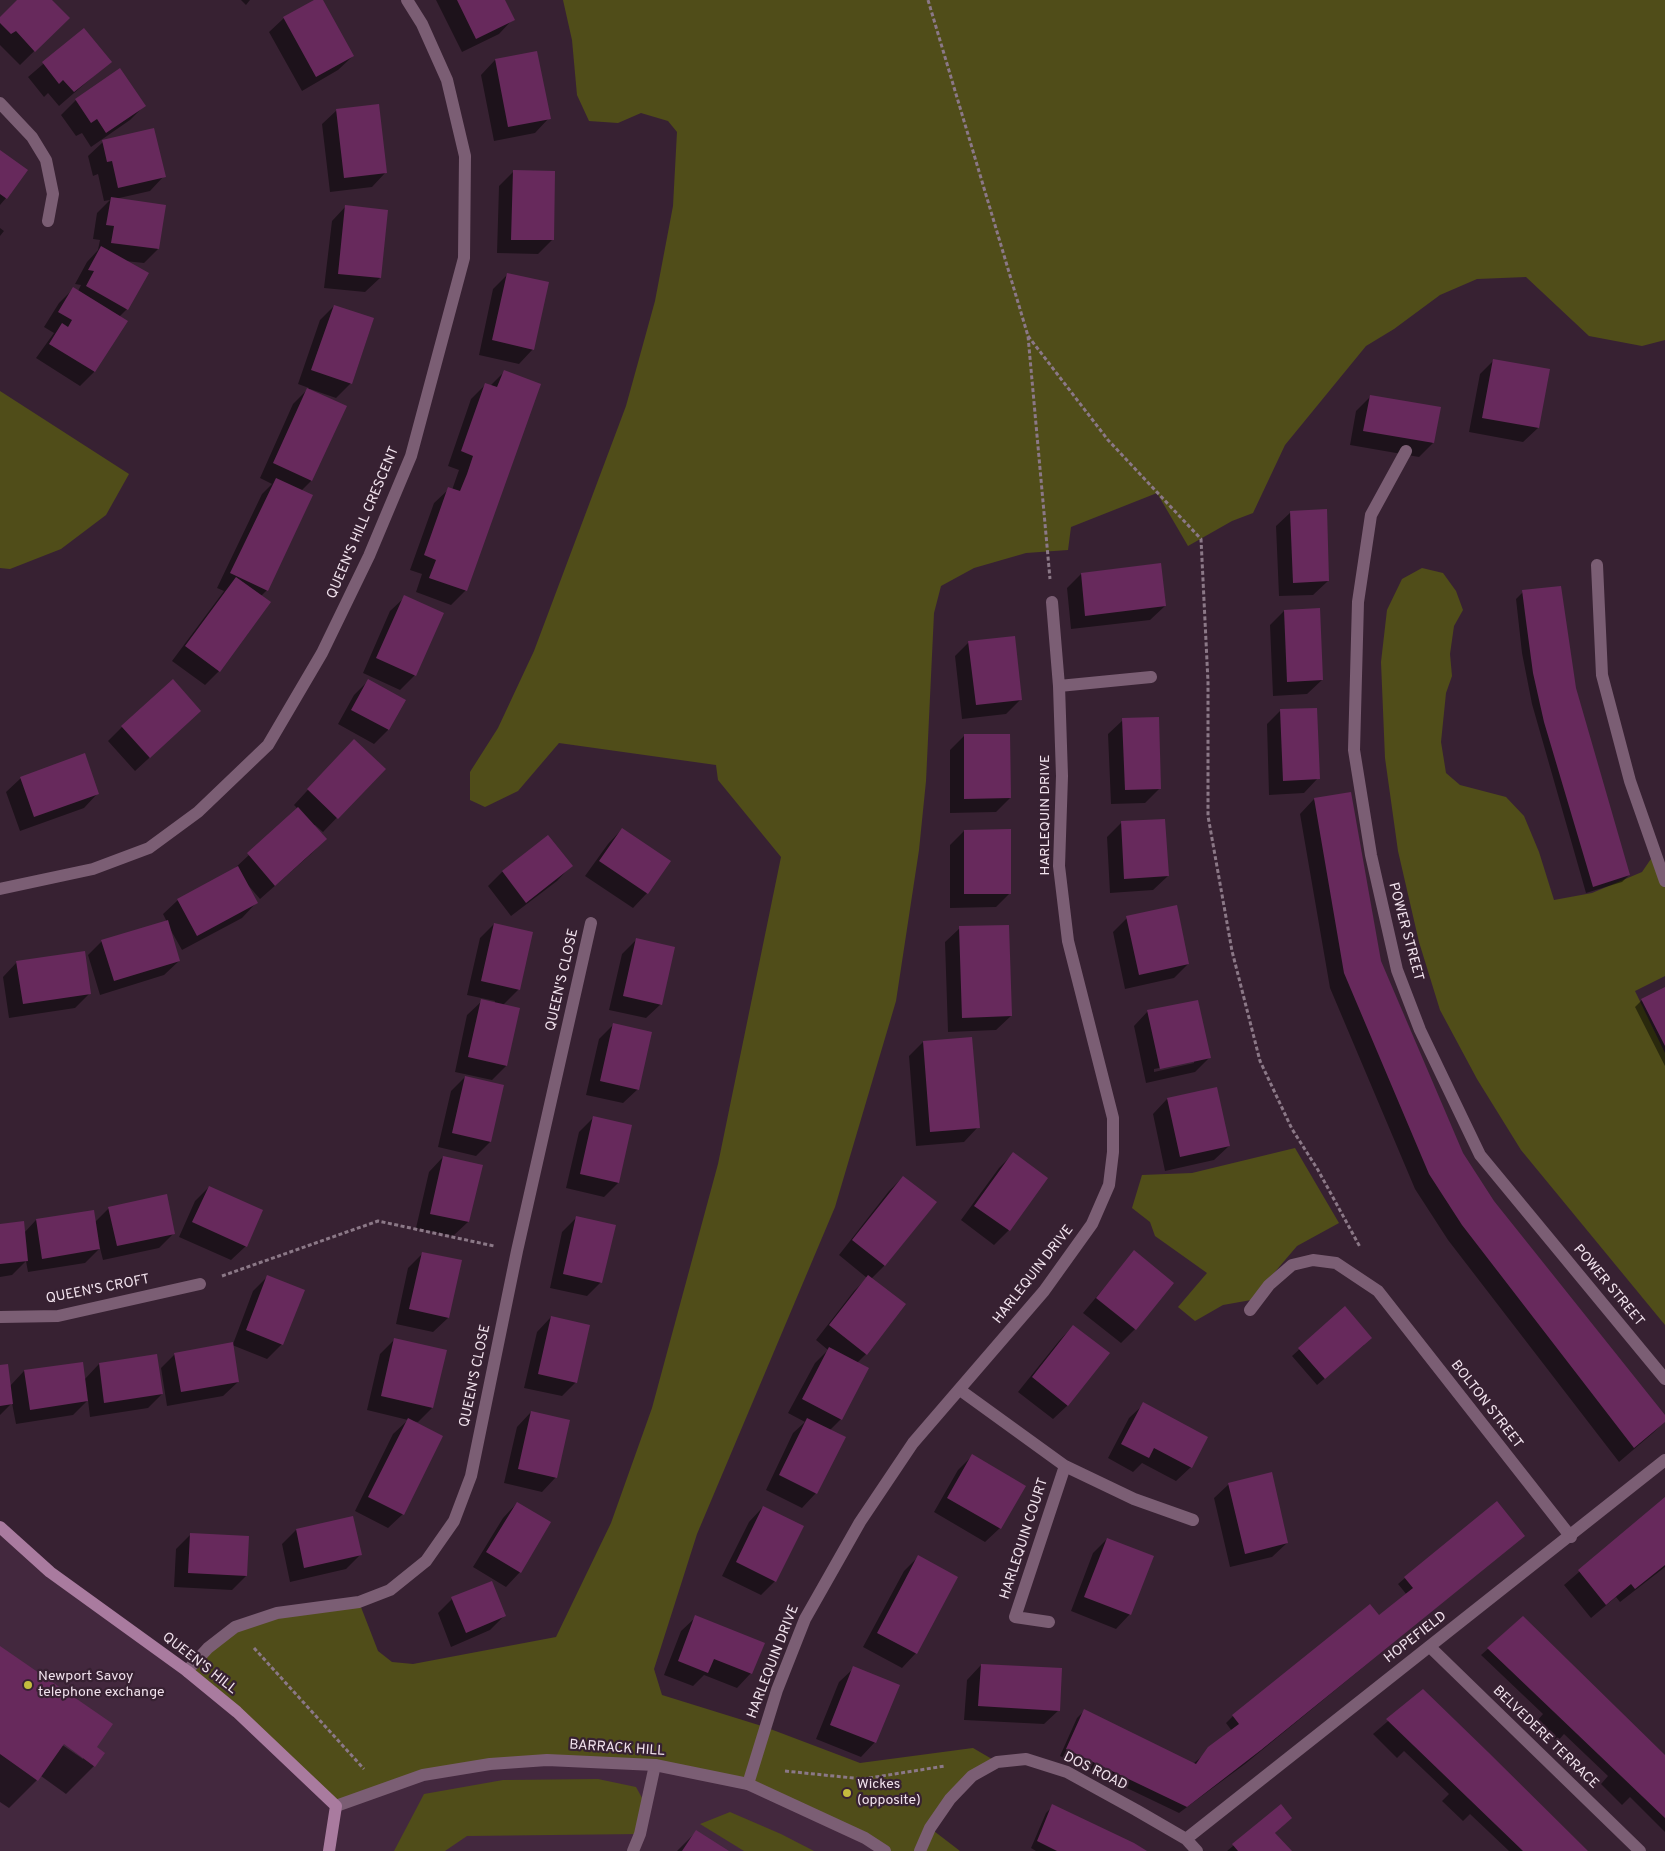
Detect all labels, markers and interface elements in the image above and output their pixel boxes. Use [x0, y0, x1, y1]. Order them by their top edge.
street label: QUEEN'S HILL CRESCENT [324, 444, 404, 602]
street label: HARLEQUIN DRIVE [1038, 755, 1054, 875]
street label: POWER STREET [1384, 881, 1426, 983]
street label: QUEEN'S CLOSE [543, 927, 583, 1033]
street label: HARLEQUIN DRIVE [990, 1222, 1078, 1328]
street label: POWER STREET [1569, 1242, 1647, 1330]
street label: QUEEN'S CROFT [45, 1272, 151, 1308]
street label: QUEEN'S CLOSE [457, 1323, 495, 1429]
street label: BOLTON STREET [1446, 1358, 1526, 1452]
street label: HARLEQUIN COURT [997, 1476, 1053, 1602]
street label: HARLEQUIN DRIVE [745, 1603, 803, 1721]
street label: HOPEFIELD [1381, 1608, 1451, 1668]
street label: QUEEN'S HILL [158, 1630, 240, 1698]
place label: Newport Savoy telephone exchange [38, 1669, 165, 1701]
marker: Newport Savoy telephone exchange [22, 1679, 34, 1691]
street label: BELVEDERE TERRACE [1489, 1683, 1601, 1793]
street label: BARRACK HILL [569, 1737, 665, 1761]
street label: DOS ROAD [1060, 1749, 1130, 1795]
place label: Wickes (opposite) [857, 1777, 921, 1810]
marker: Wickes (opposite) [841, 1787, 853, 1799]

